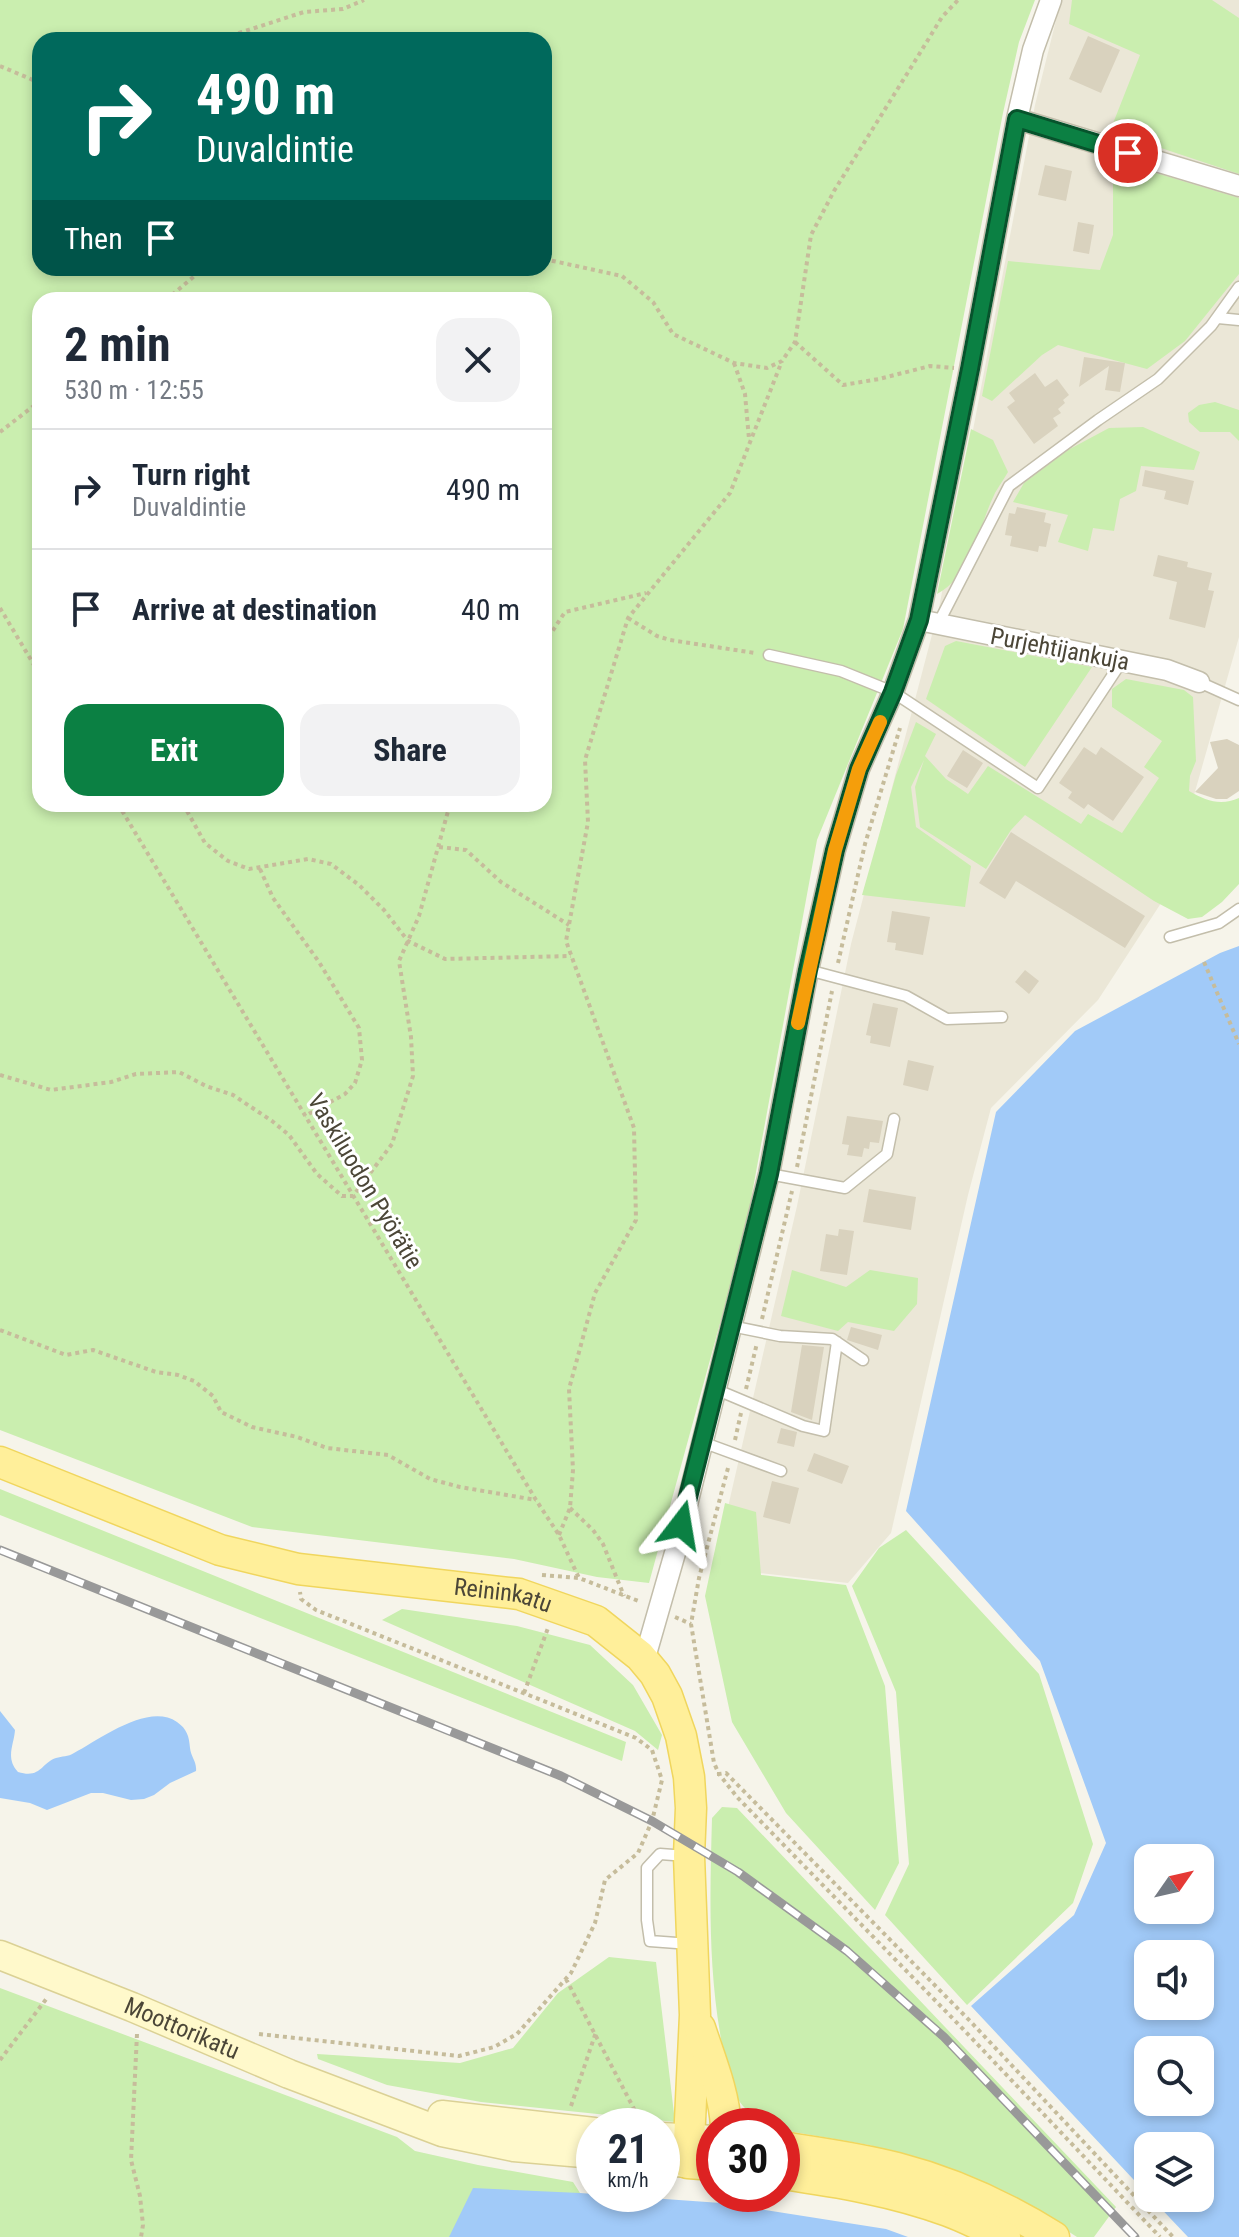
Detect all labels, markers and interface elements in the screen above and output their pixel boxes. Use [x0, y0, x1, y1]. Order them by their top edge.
text: 490 m [196, 62, 335, 128]
icon: right [64, 64, 168, 168]
pin [1094, 119, 1162, 187]
text: Duvaldintie [196, 129, 354, 171]
icon: arrive [1106, 131, 1150, 175]
icon: arrive [139, 216, 183, 260]
text: Then [64, 221, 123, 256]
text: 2 min [64, 316, 171, 373]
button: close [436, 318, 520, 402]
text: 530 m · 12:55 [64, 375, 204, 405]
text: Turn right [132, 457, 250, 492]
icon: right [64, 467, 108, 511]
text: 490 m [446, 472, 520, 507]
text: Duvaldintie [132, 492, 246, 522]
icon: arrive [64, 587, 108, 631]
text: Arrive at destination [132, 592, 377, 627]
text: 40 m [461, 592, 520, 627]
street label: Purjehtijankuja [988, 622, 1132, 676]
button: Exit [64, 704, 284, 796]
button: Share [300, 704, 520, 796]
street label: Vaskiluodon Pyörätie [302, 1088, 428, 1274]
position arrow [639, 1483, 723, 1567]
street label: Reininkatu [453, 1573, 556, 1618]
north arrow [1134, 1844, 1214, 1924]
map controls [1134, 1844, 1214, 2212]
button: sound [1134, 1940, 1214, 2020]
street label: Moottorikatu [120, 1991, 243, 2065]
button: search [1134, 2036, 1214, 2116]
speed limit sign: 30 [696, 2108, 800, 2212]
text: 21 [608, 2126, 648, 2173]
button: layers [1134, 2132, 1214, 2212]
text: km/h [607, 2168, 649, 2192]

